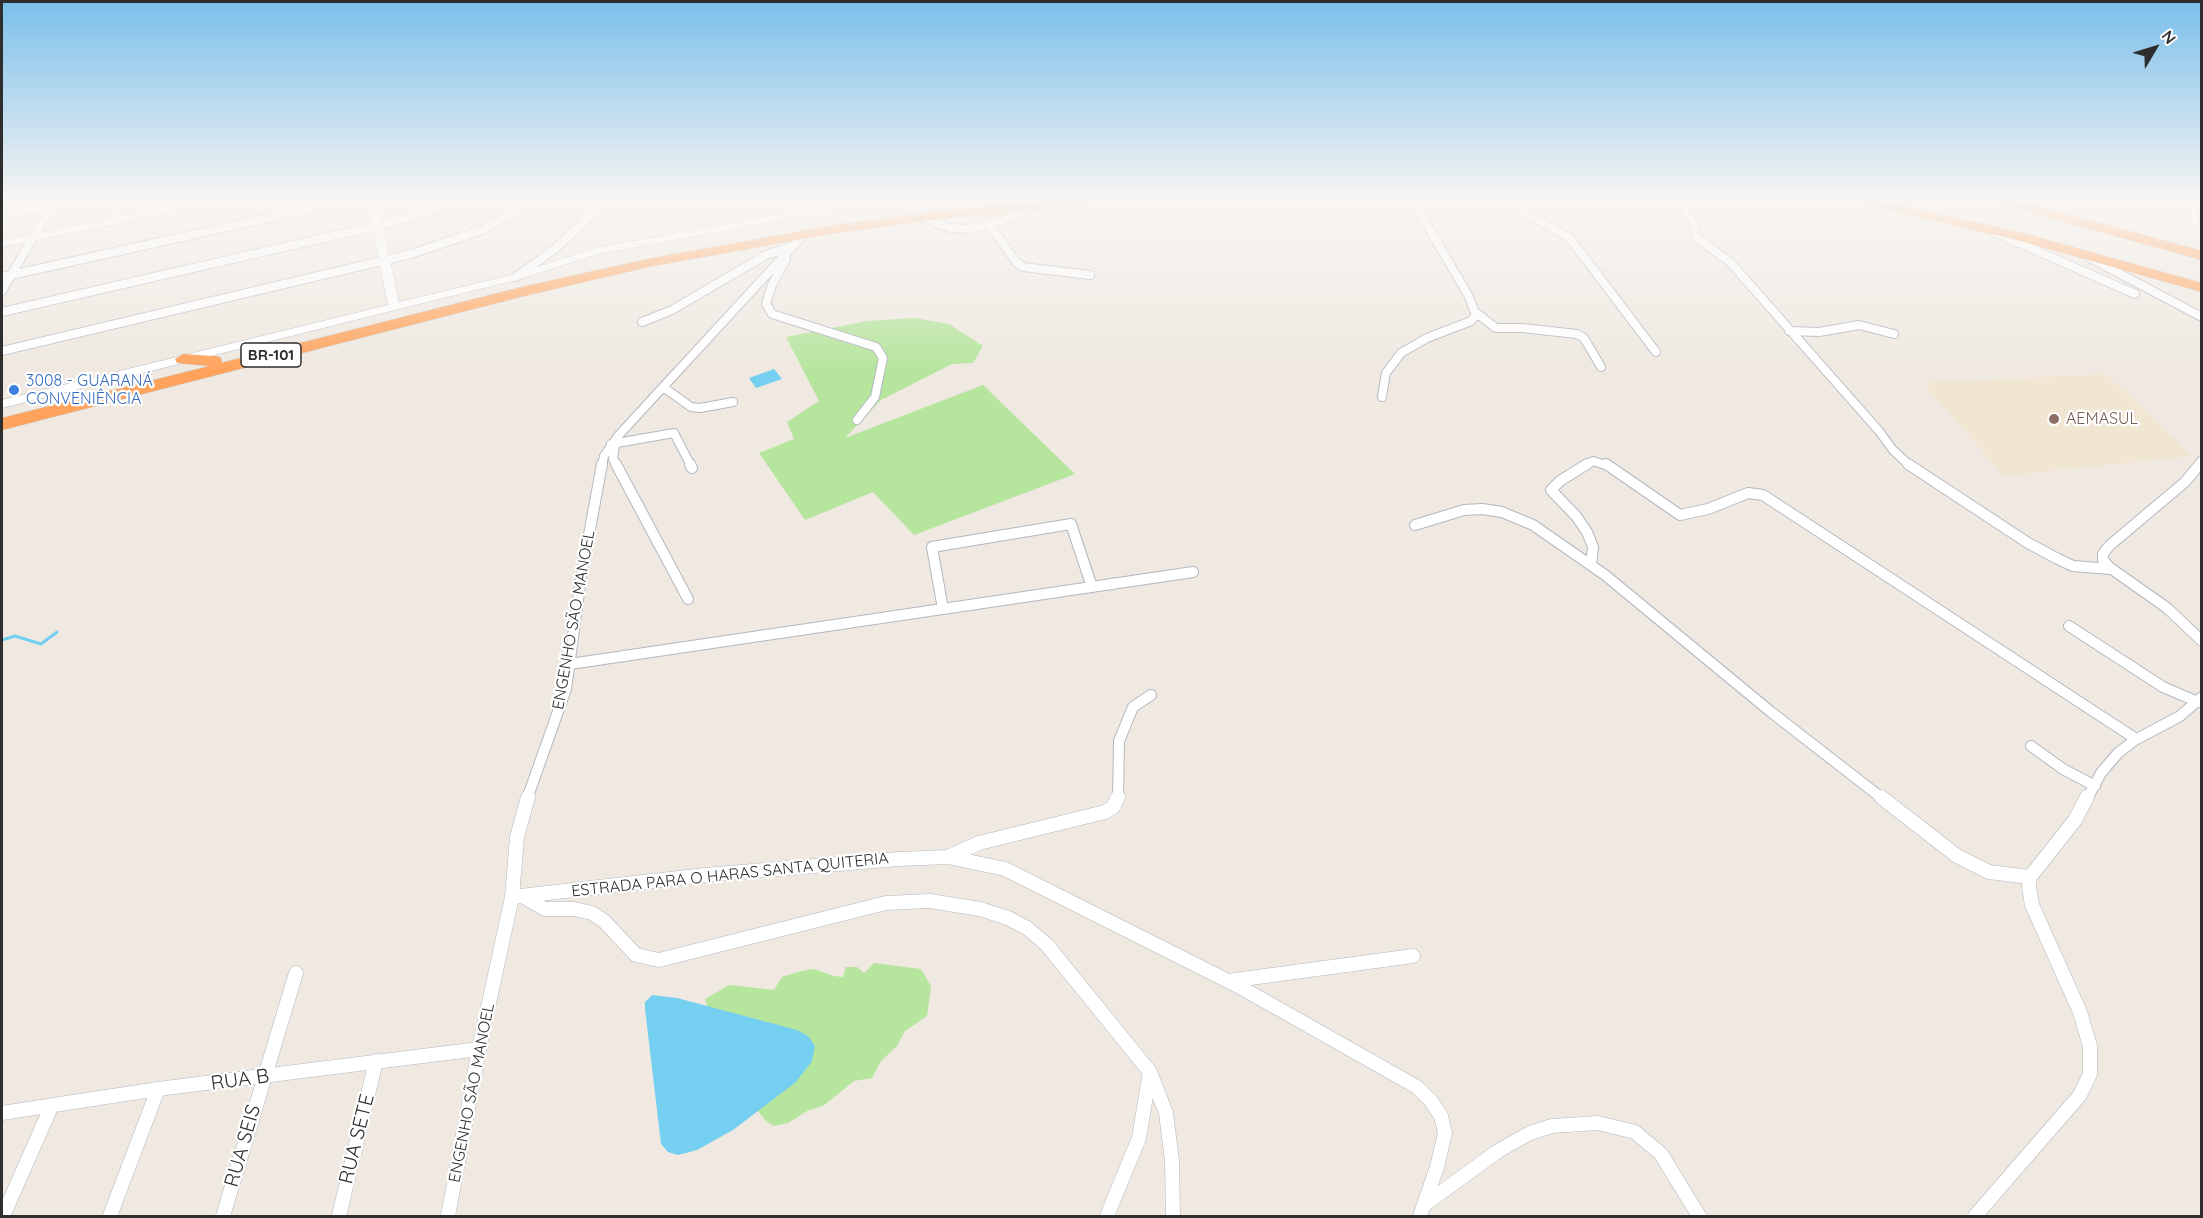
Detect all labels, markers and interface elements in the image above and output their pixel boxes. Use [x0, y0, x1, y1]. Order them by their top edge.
north arrow [2125, 18, 2185, 78]
text: N [2158, 26, 2181, 48]
road number: BR-101 [241, 343, 301, 367]
place label: 3008 - GUARANÁ CONVENIÊNCIA [26, 371, 153, 409]
marker: 3008 - GUARANÁ CONVENIÊNCIA [7, 383, 21, 397]
place label: AEMASUL [2066, 409, 2138, 429]
marker: AEMASUL [2047, 412, 2061, 426]
street label: ENGENHO SÃO MANOEL [549, 529, 599, 711]
street label: ESTRADA PARA O HARAS SANTA QUITERIA [570, 849, 890, 901]
street label: ENGENHO SÃO MANOEL [445, 1002, 499, 1184]
street label: RUA B [209, 1064, 271, 1096]
street label: RUA SETE [334, 1092, 380, 1186]
street label: RUA SEIS [220, 1102, 266, 1190]

